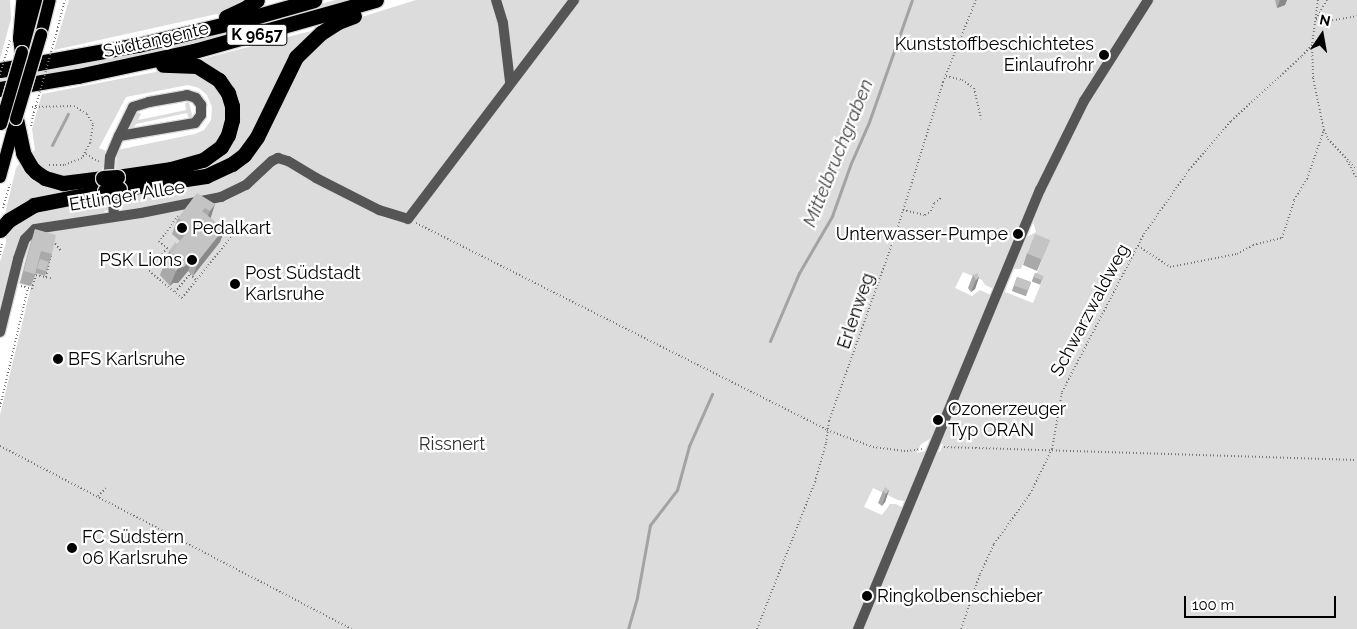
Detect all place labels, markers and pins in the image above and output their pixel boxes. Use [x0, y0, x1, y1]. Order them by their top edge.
place label: Kunststoffbeschichtetes Einlaufrohr [895, 34, 1094, 76]
marker: Kunststoffbeschichtetes Einlaufrohr [1098, 49, 1110, 61]
place label: Pedalkart [192, 217, 271, 239]
marker: Pedalkart [176, 222, 188, 234]
place label: Unterwasser-Pumpe [836, 223, 1008, 245]
marker: Unterwasser-Pumpe [1012, 228, 1024, 240]
place label: PSK Lions [99, 249, 182, 271]
marker: PSK Lions [186, 254, 198, 266]
place label: Post Südstadt Karlsruhe [245, 263, 361, 306]
marker: Post Südstadt Karlsruhe [229, 278, 241, 290]
place label: BFS Karlsruhe [68, 348, 185, 370]
marker: BFS Karlsruhe [52, 353, 64, 365]
place label: Ozonerzeuger Typ ORAN [948, 399, 1066, 442]
marker: Ozonerzeuger Typ ORAN [932, 414, 944, 426]
place label: FC Südstern 06 Karlsruhe [82, 527, 188, 570]
marker: FC Südstern 06 Karlsruhe [66, 542, 78, 554]
place label: Ringkolbenschieber [877, 585, 1043, 607]
marker: Ringkolbenschieber [861, 590, 873, 602]

